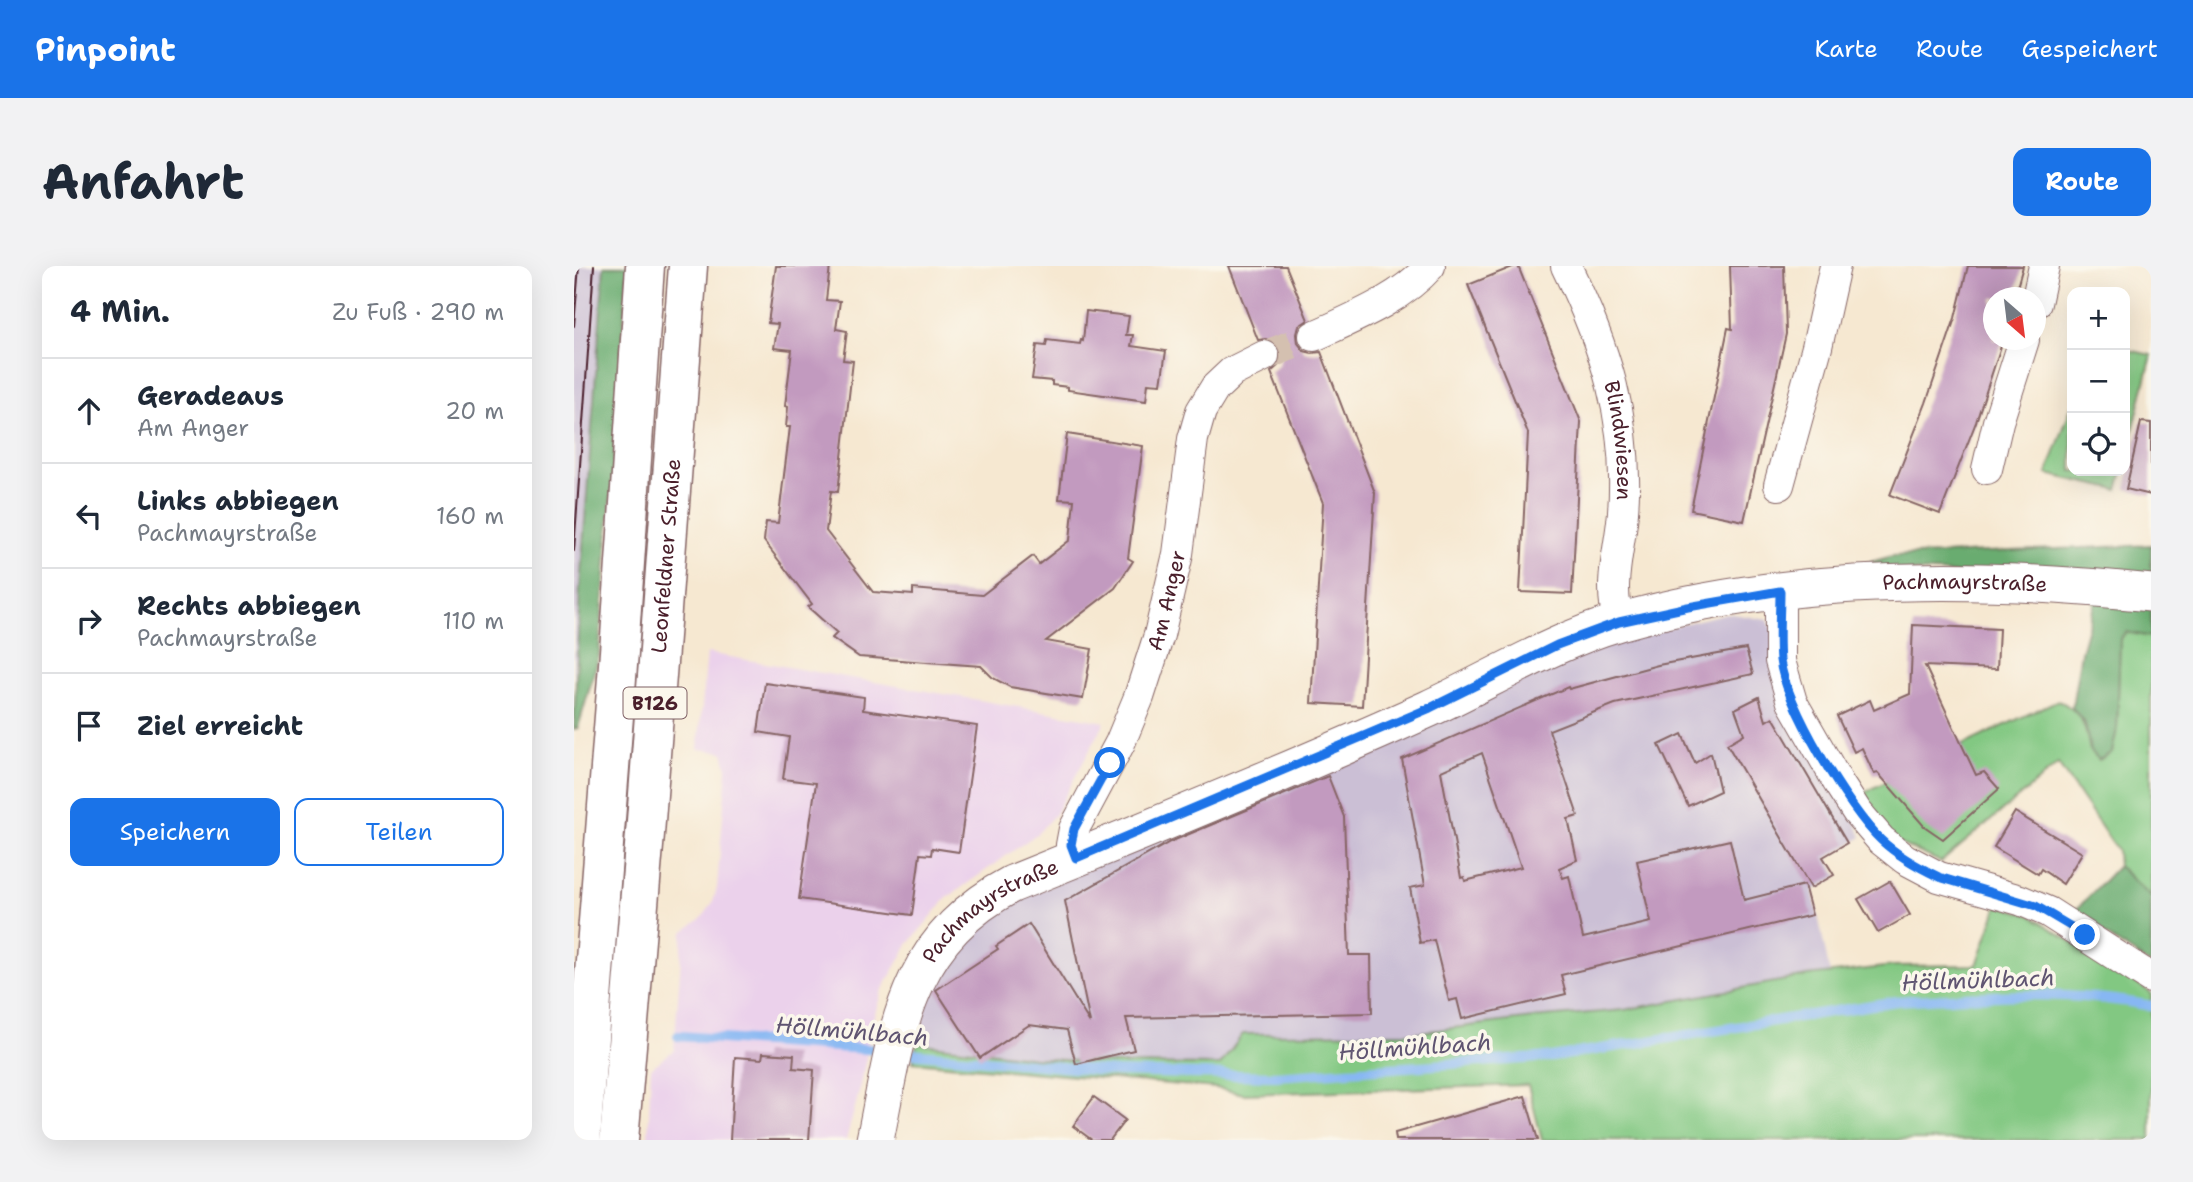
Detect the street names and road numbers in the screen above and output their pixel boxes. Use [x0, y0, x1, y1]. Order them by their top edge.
street label: Blindwiesen [1597, 378, 1638, 501]
street label: Leonfeldner Straße [645, 458, 687, 654]
street label: Am Anger [1141, 547, 1192, 654]
street label: Pachmayrstraße [1882, 568, 2048, 599]
road number: B126 [624, 688, 686, 718]
street label: Pachmayrstraße [916, 853, 1063, 969]

